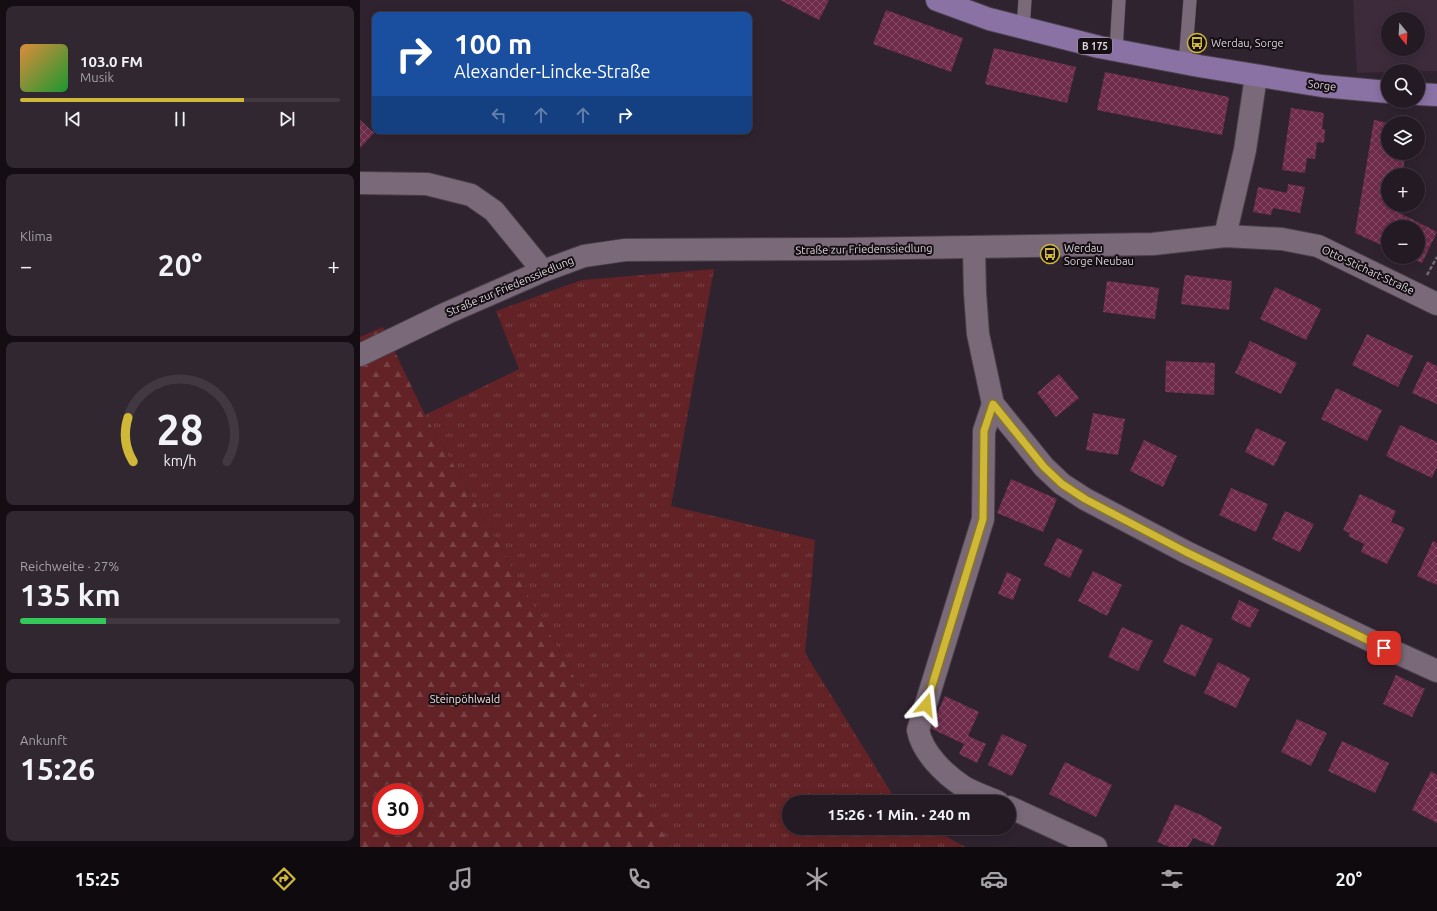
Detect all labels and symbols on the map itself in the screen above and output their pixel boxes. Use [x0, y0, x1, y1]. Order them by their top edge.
north arrow [1381, 12, 1425, 56]
bus stop icon: Werdau, Sorge [1186, 32, 1208, 54]
place label: Werdau, Sorge [1211, 37, 1284, 49]
road number: B 175 [1078, 38, 1112, 54]
street label: Sorge [1307, 77, 1337, 93]
street label: Straße zur Friedenssiedlung [795, 242, 933, 256]
place label: Werdau Sorge Neubau [1064, 242, 1134, 267]
bus stop icon: Werdau Sorge Neubau [1039, 243, 1061, 265]
street label: Otto-Stichart-Straße [1320, 243, 1416, 297]
street label: Straße zur Friedenssiedlung [445, 254, 575, 318]
pin [1367, 631, 1401, 665]
position arrow [905, 684, 947, 726]
park label: Steinpöhlwald [430, 693, 500, 705]
speed limit sign: 30 [372, 783, 424, 835]

